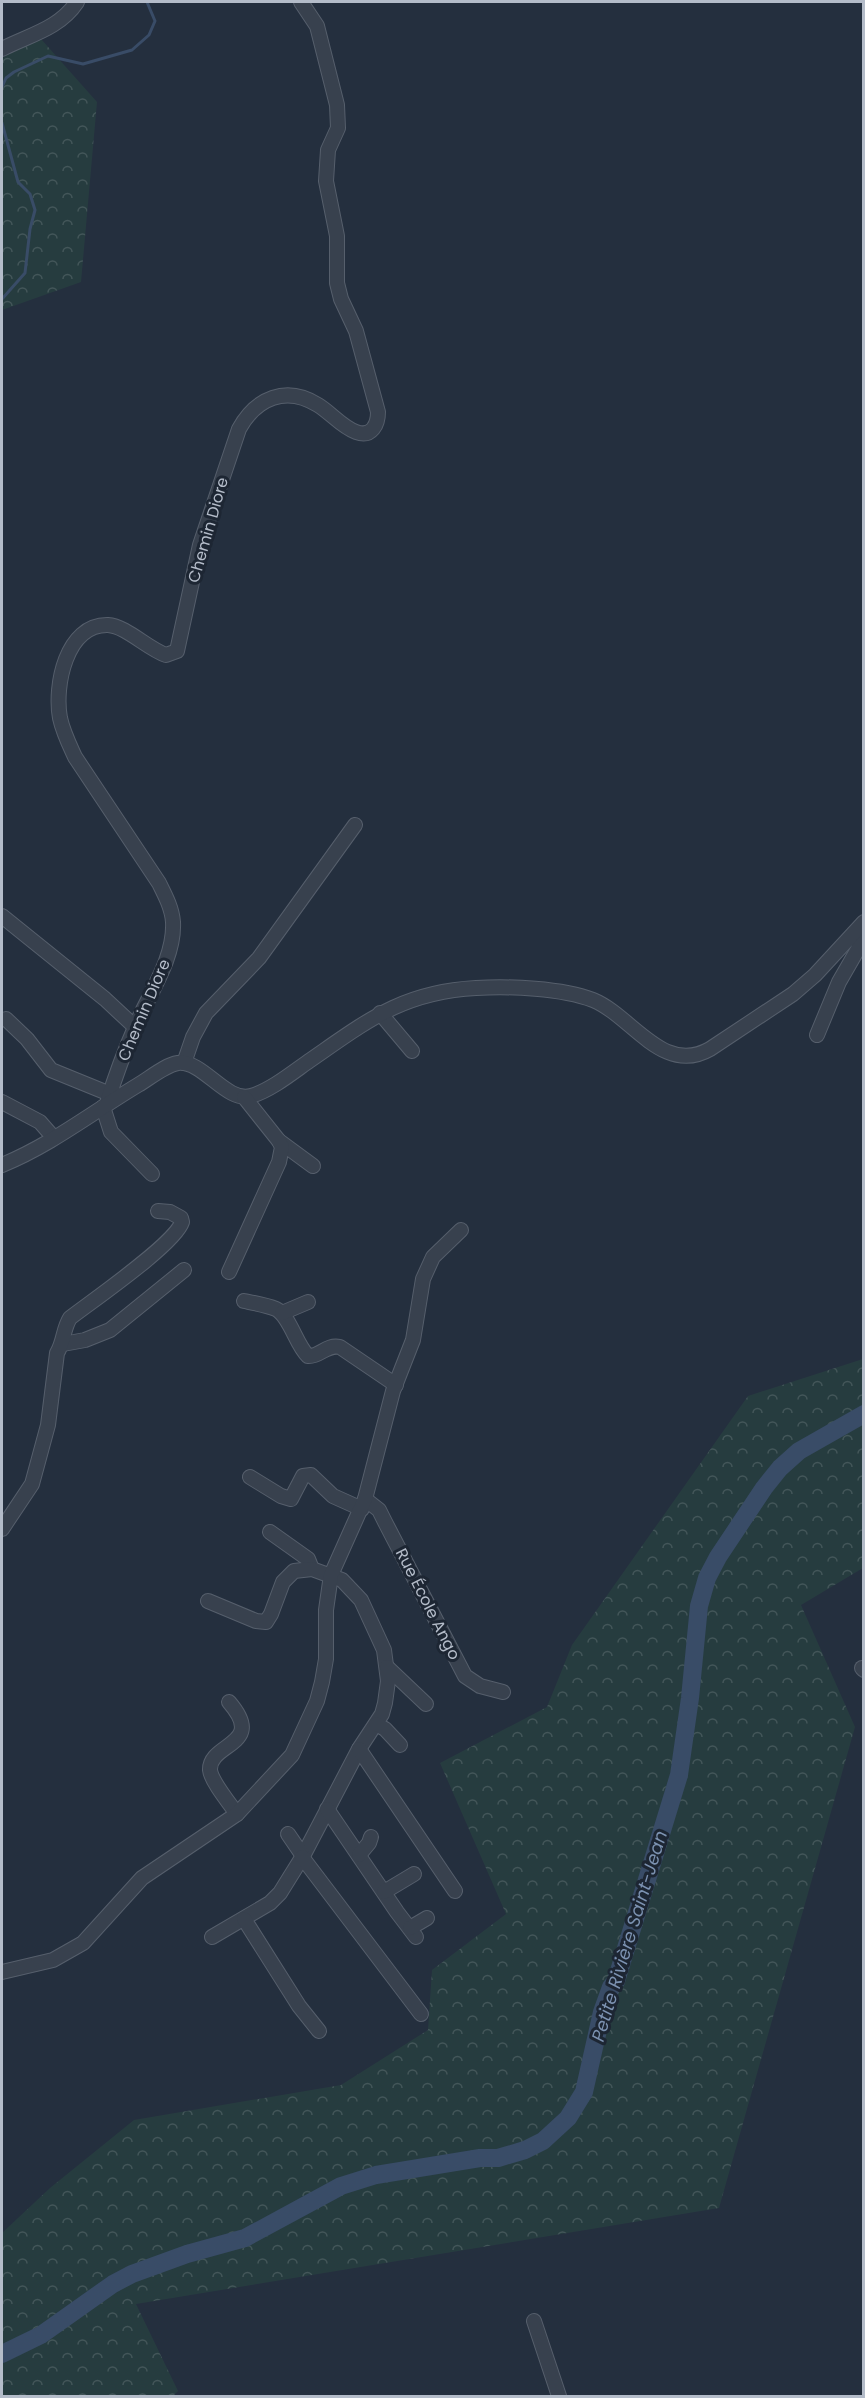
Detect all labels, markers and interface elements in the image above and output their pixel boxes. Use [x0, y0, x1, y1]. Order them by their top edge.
street label: Chemin Diore [182, 474, 234, 585]
street label: Chemin Diore [112, 955, 176, 1065]
street label: Rue École Ango [390, 1544, 466, 1664]
water label: Petite Rivière Saint-Jean [585, 1827, 673, 2045]

